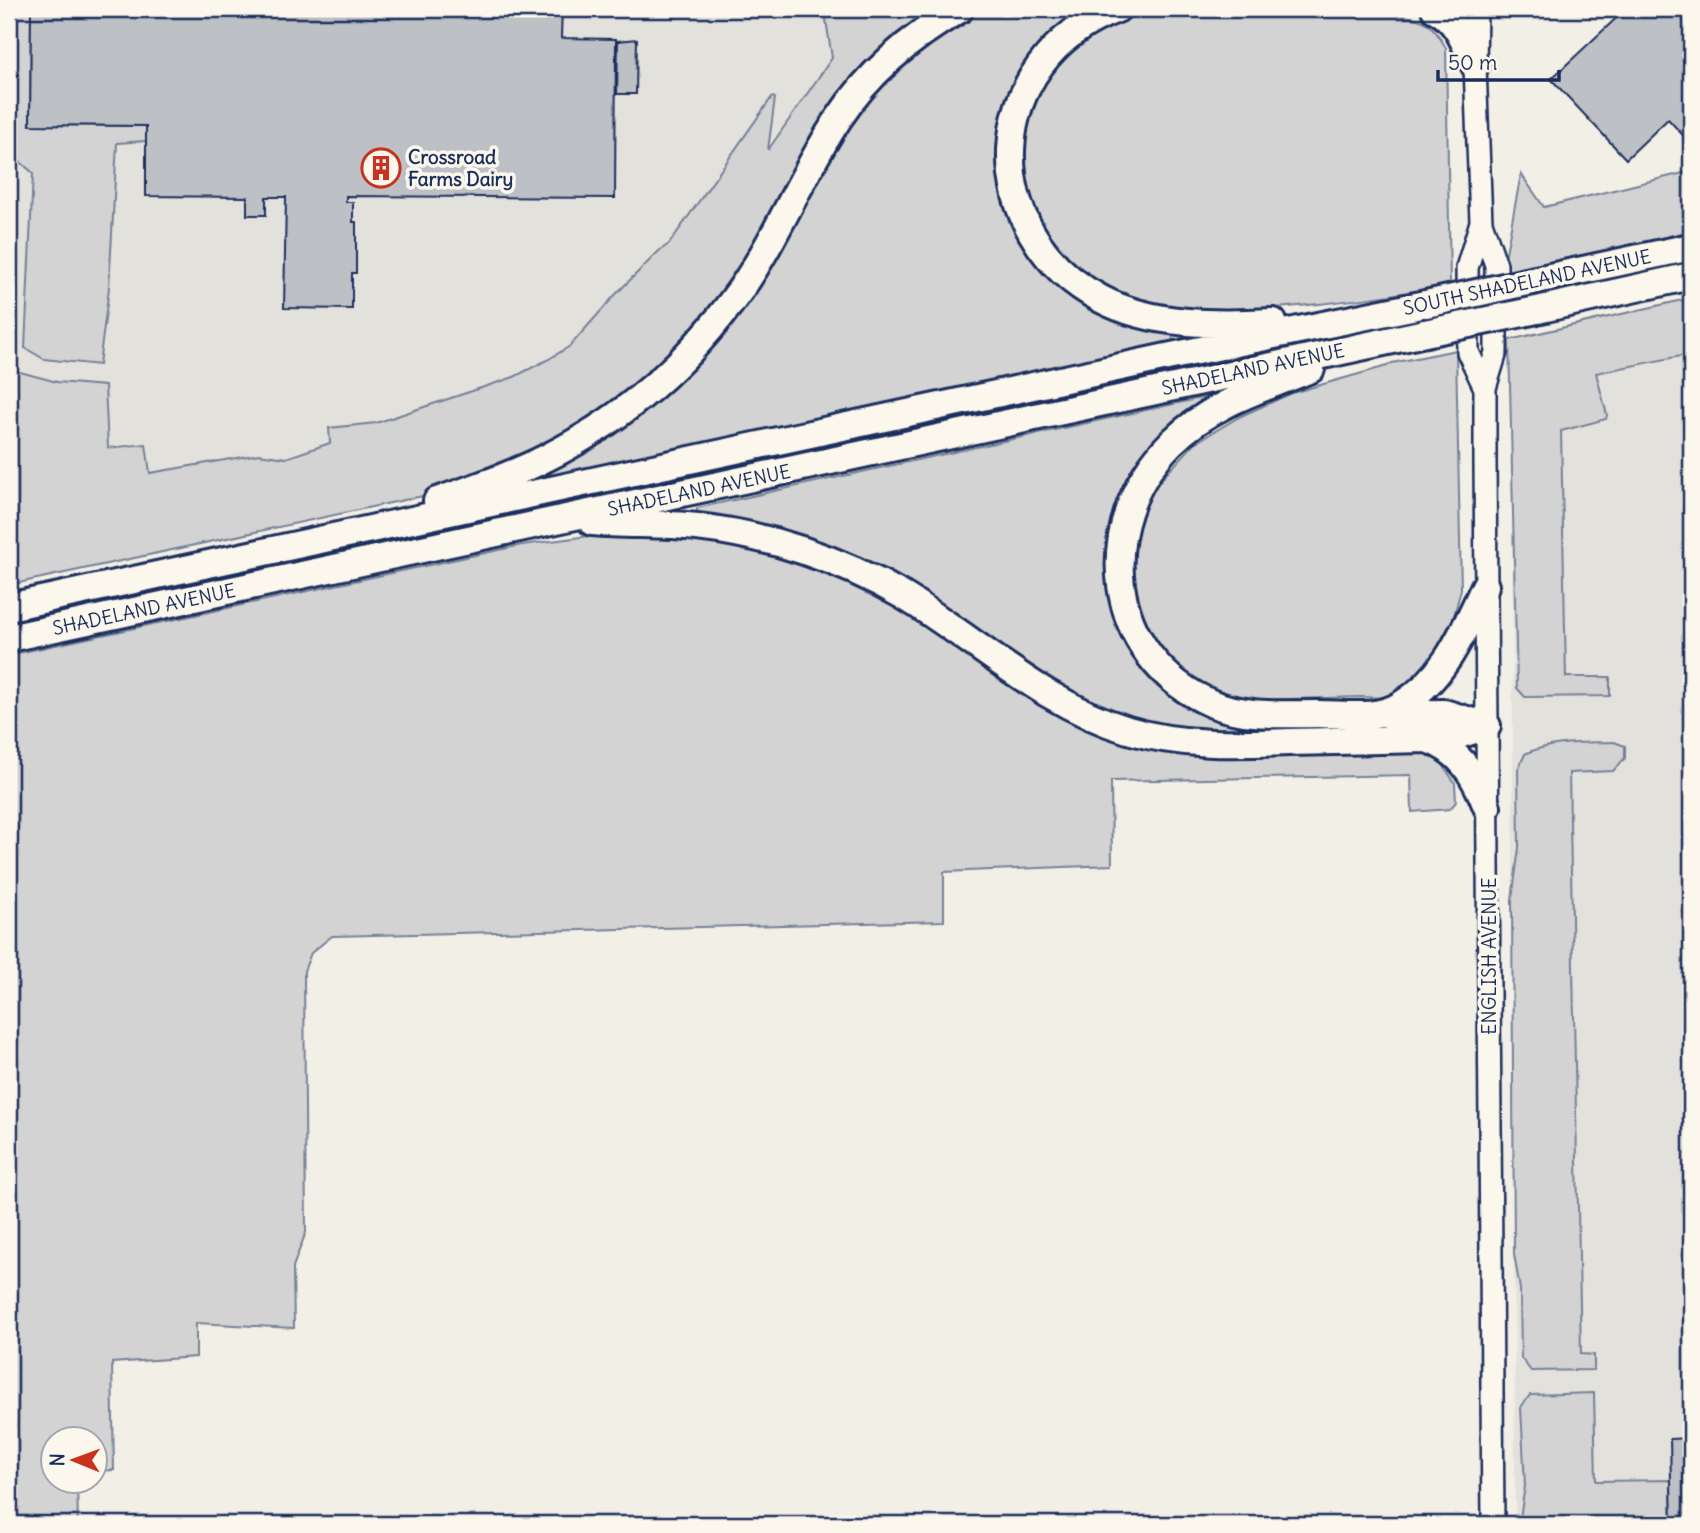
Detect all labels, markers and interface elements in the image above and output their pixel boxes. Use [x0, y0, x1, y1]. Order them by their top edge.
scale bar [1438, 38, 1558, 82]
text: 50 m [1448, 49, 1497, 76]
place label: Crossroad Farms Dairy [408, 145, 513, 191]
building icon: Crossroad Farms Dairy [360, 147, 402, 189]
street label: SOUTH SHADELAND AVENUE [1401, 244, 1653, 320]
street label: SHADELAND AVENUE [1159, 338, 1347, 400]
street label: SHADELAND AVENUE [605, 459, 793, 521]
street label: SHADELAND AVENUE [50, 578, 238, 640]
street label: ENGLISH AVENUE [1477, 877, 1501, 1035]
north arrow [38, 1424, 108, 1494]
text: N [45, 1453, 69, 1466]

